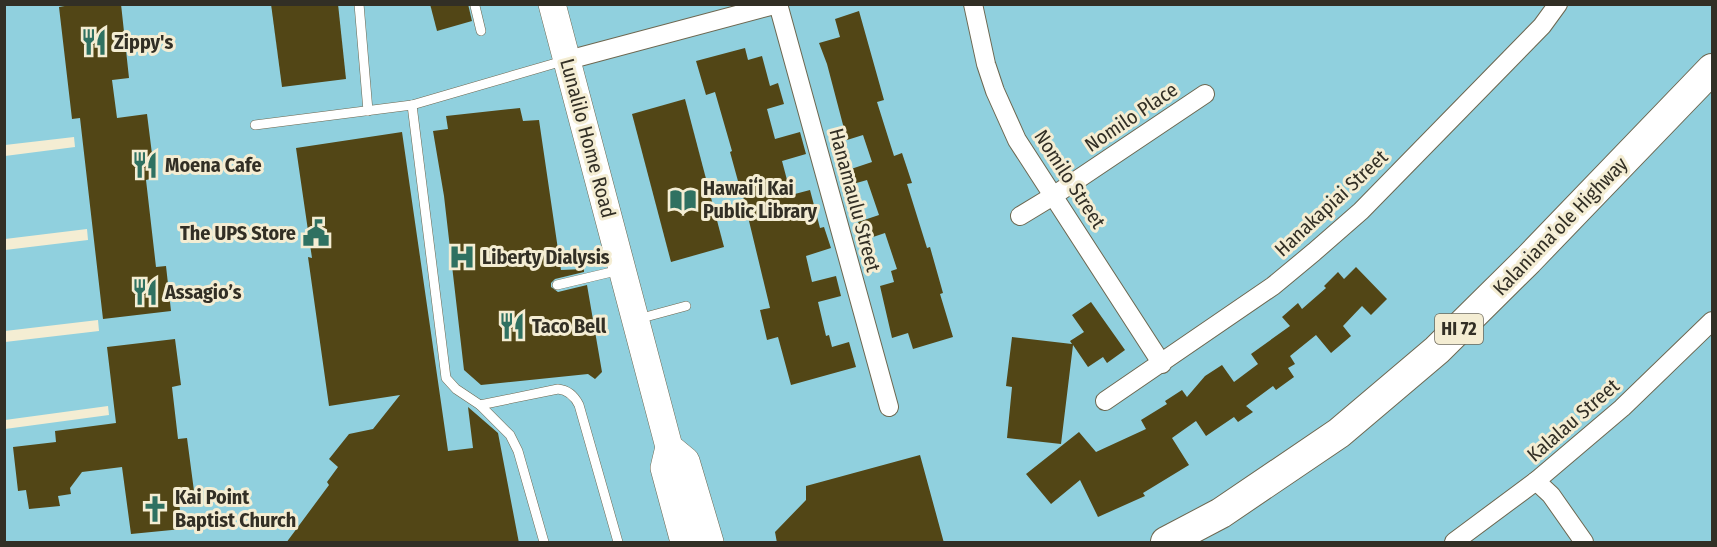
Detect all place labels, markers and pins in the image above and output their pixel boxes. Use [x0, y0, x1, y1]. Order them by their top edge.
restaurant icon: Zippy's [79, 27, 109, 57]
place label: Zippy's [114, 30, 173, 54]
restaurant icon: Moena Cafe [130, 150, 160, 180]
place label: Moena Cafe [165, 153, 262, 177]
place label: Hawaiʻi Kai Public Library [703, 176, 818, 223]
library icon: Hawaiʻi Kai Public Library [668, 185, 698, 215]
public building icon: The UPS Store [301, 218, 331, 248]
place label: The UPS Store [180, 221, 296, 245]
hospital icon: Liberty Dialysis [447, 242, 477, 272]
place label: Liberty Dialysis [482, 245, 610, 269]
restaurant icon: Assagio’s [130, 277, 160, 307]
place label: Assagio’s [164, 280, 242, 304]
restaurant icon: Taco Bell [497, 311, 527, 341]
place label: Taco Bell [532, 314, 607, 338]
place label: Kai Point Baptist Church [175, 485, 296, 532]
church icon: Kai Point Baptist Church [140, 494, 170, 524]

